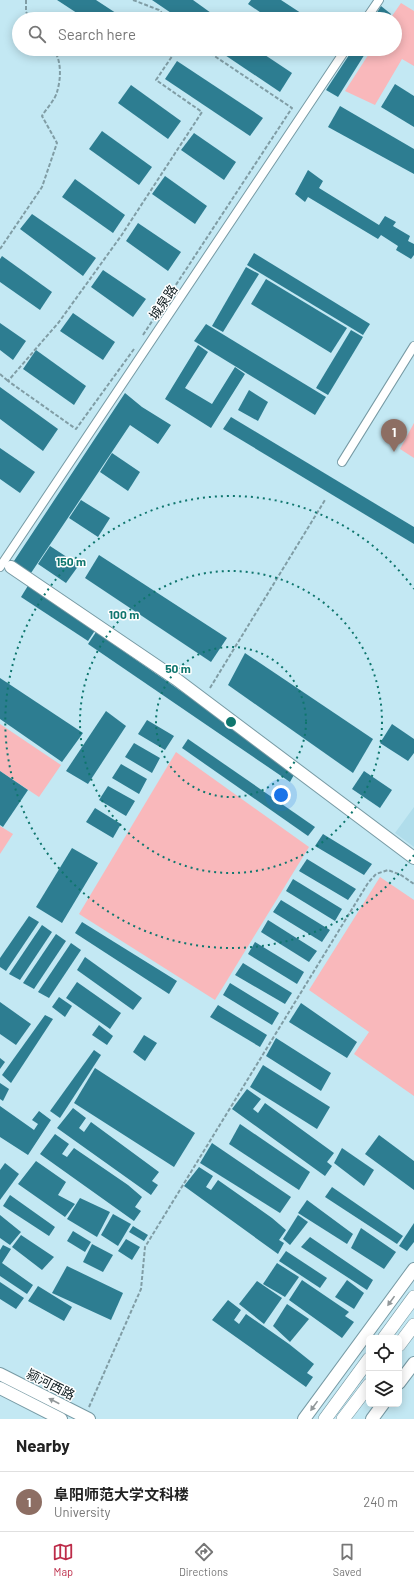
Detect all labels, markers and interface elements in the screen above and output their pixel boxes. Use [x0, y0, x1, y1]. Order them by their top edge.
search box [12, 12, 402, 56]
icon: search [26, 23, 48, 45]
text: Search here [58, 25, 136, 43]
street label: 城泉路 [145, 281, 181, 323]
pin: 1 [381, 419, 407, 452]
text: 150 m [56, 554, 86, 568]
text: 100 m [109, 607, 139, 621]
text: 50 m [165, 661, 191, 675]
centre of rings [224, 715, 238, 729]
your location [271, 785, 291, 805]
one-way arrow [387, 1295, 395, 1306]
map controls [366, 1335, 402, 1407]
button: locate [366, 1335, 402, 1371]
street label: 颍河西路 [24, 1365, 78, 1403]
button: layers [366, 1371, 402, 1407]
one-way arrow [49, 1398, 60, 1404]
one-way arrow [310, 1400, 318, 1411]
text: Nearby [16, 1435, 70, 1455]
text: 阜阳师范大学文科楼 [54, 1485, 189, 1503]
text: 1 [27, 1494, 31, 1510]
text: 240 m [363, 1494, 398, 1510]
text: University [54, 1504, 111, 1520]
tab: Map [52, 1541, 74, 1578]
tab: Directions [179, 1541, 228, 1578]
tab: Saved [333, 1541, 362, 1578]

